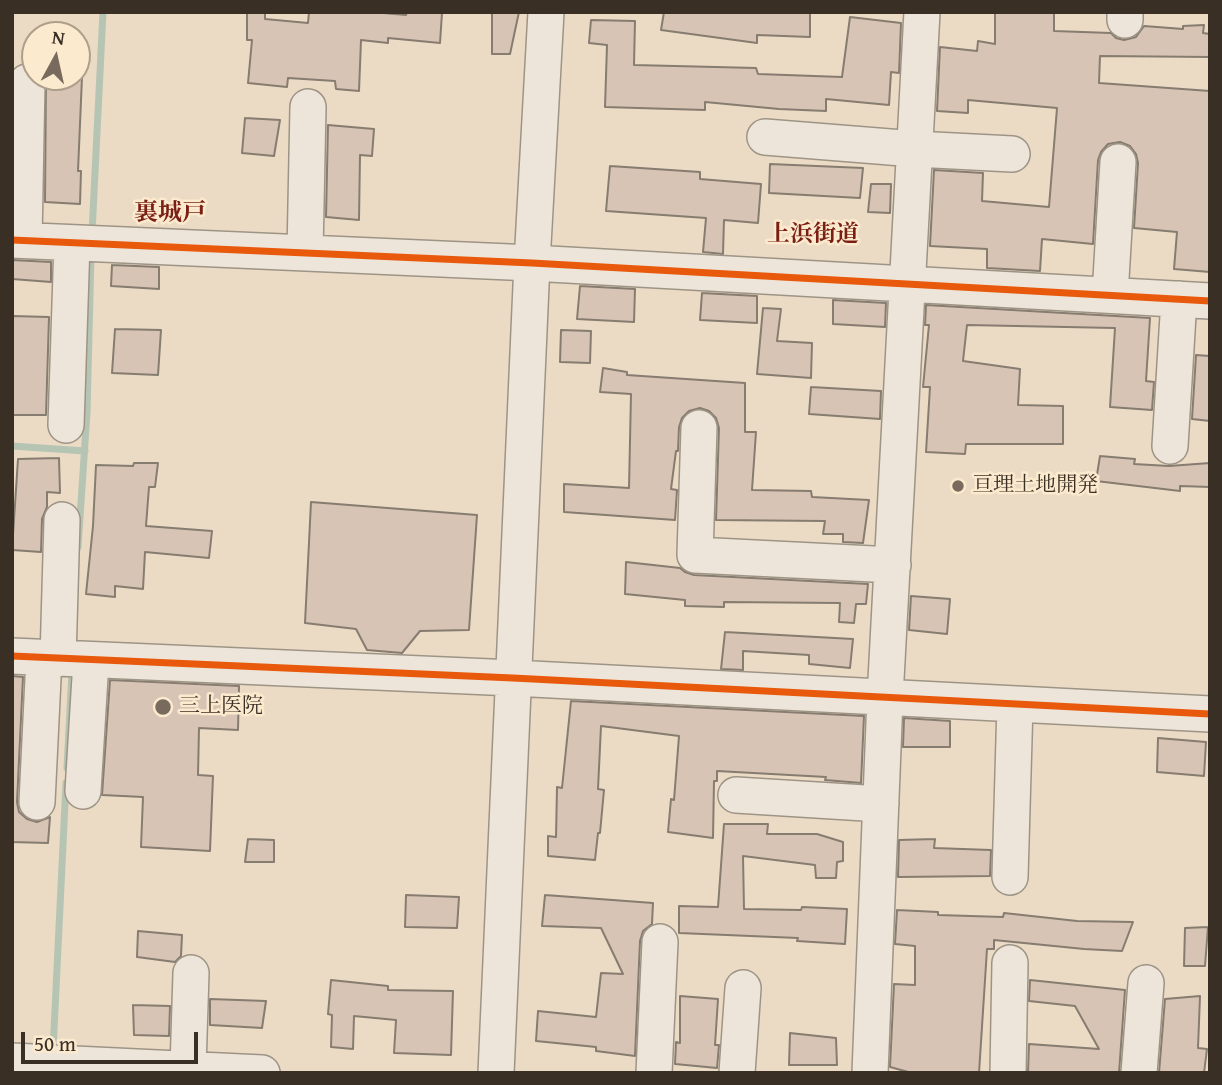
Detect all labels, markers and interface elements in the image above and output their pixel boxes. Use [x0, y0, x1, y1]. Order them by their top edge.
north arrow [21, 21, 91, 91]
text: N [50, 22, 67, 52]
district label: 裏城戸 [134, 200, 206, 228]
district label: 上浜街道 [767, 221, 859, 249]
place label: 亘理土地開発 [972, 473, 1098, 499]
marker: 亘理土地開発 [950, 478, 966, 494]
place label: 三上医院 [179, 694, 263, 720]
marker: 三上医院 [153, 697, 173, 717]
scale bar [24, 1018, 201, 1062]
text: 50 m [34, 1028, 76, 1059]

